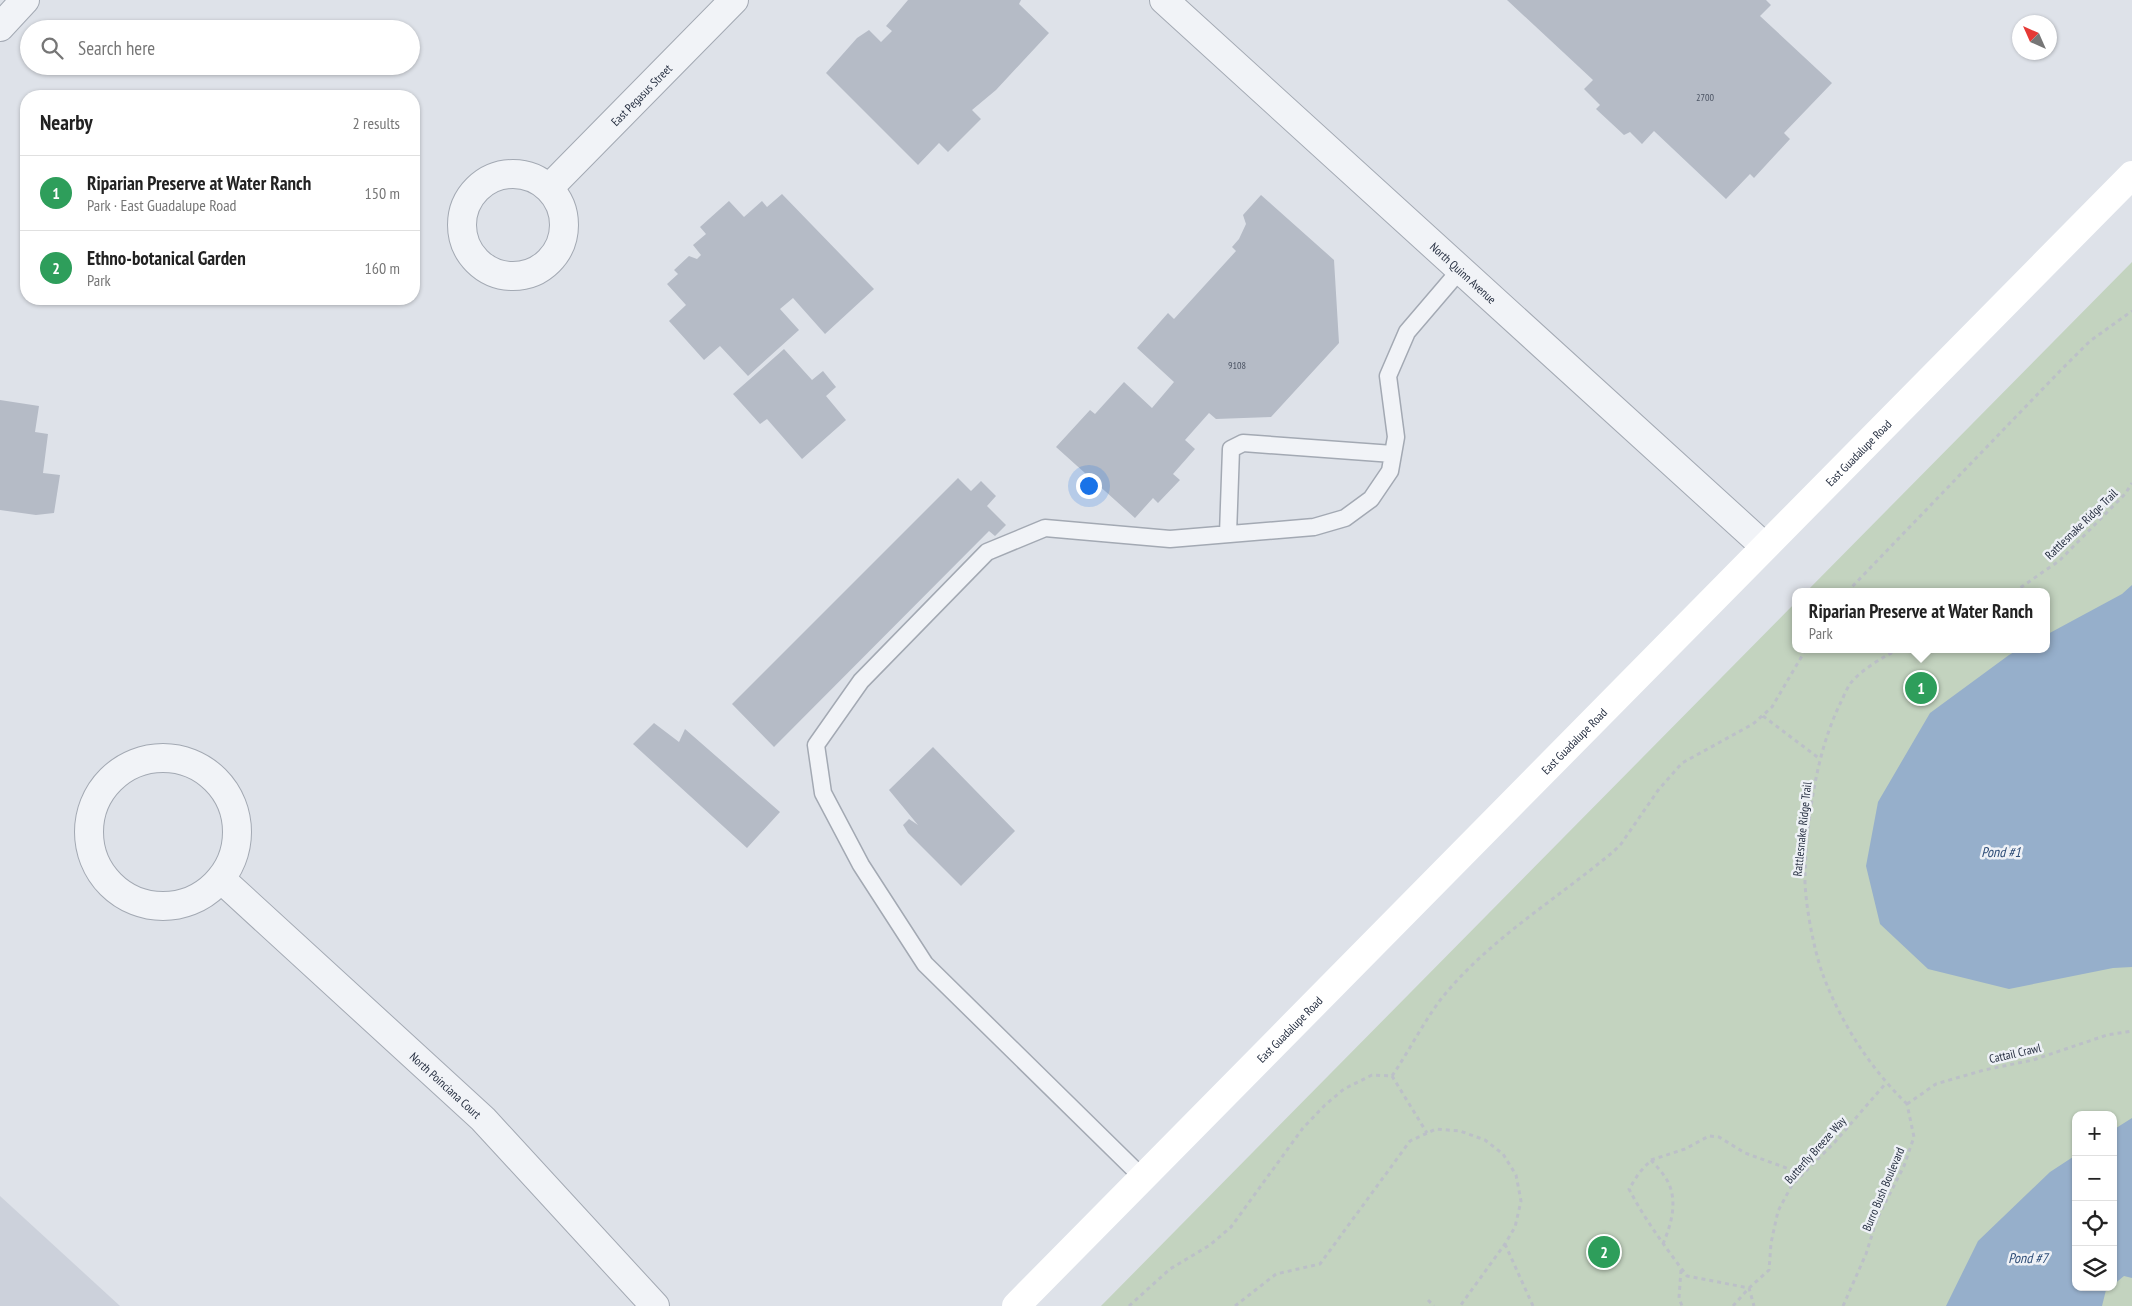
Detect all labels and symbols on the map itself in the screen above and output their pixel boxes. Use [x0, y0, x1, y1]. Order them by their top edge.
north arrow [2012, 15, 2057, 60]
street label: East Pegasus Street [607, 60, 675, 129]
house number: 2700 [1696, 91, 1715, 104]
street label: North Quinn Avenue [1427, 239, 1500, 306]
house number: 9108 [1228, 359, 1246, 372]
street label: East Guadalupe Road [1822, 416, 1894, 489]
your location [1076, 473, 1102, 499]
street label: Rattlesnake Ridge Trail [2042, 486, 2120, 562]
pin: 1 [1905, 669, 1937, 707]
street label: East Guadalupe Road [1538, 705, 1610, 777]
street label: Rattlesnake Ridge Trail [1790, 781, 1814, 877]
water label: Pond #1 [1981, 843, 2022, 861]
street label: East Guadalupe Road [1253, 993, 1325, 1065]
street label: Cattail Crawl [1988, 1040, 2043, 1066]
street label: North Poinciana Court [407, 1049, 485, 1122]
street label: Butterfly Breeze Way [1781, 1113, 1849, 1187]
street label: Burro Bush Boulevard [1859, 1145, 1907, 1233]
pin: 2 [1588, 1233, 1620, 1271]
water label: Pond #7 [2008, 1249, 2051, 1267]

